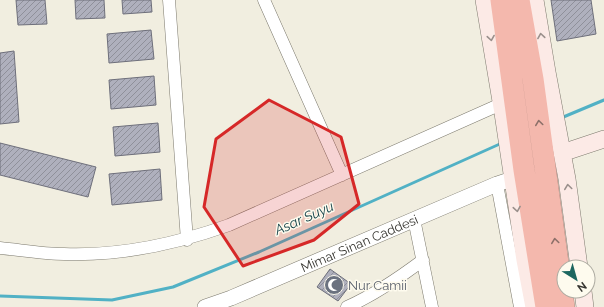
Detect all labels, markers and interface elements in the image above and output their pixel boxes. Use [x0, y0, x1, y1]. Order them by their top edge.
one-way arrow [537, 33, 546, 39]
one-way arrow [486, 35, 494, 42]
one-way arrow [535, 120, 544, 127]
one-way arrow [564, 184, 573, 190]
water label: Asar Suyu [271, 198, 336, 238]
one-way arrow [512, 206, 521, 213]
street label: Mimar Sinan Caddesi [298, 212, 420, 275]
one-way arrow [551, 238, 560, 244]
north arrow [556, 259, 596, 299]
mosque icon: Nur Camii [323, 274, 345, 296]
place label: Nur Camii [348, 278, 407, 293]
text: N [574, 279, 589, 294]

